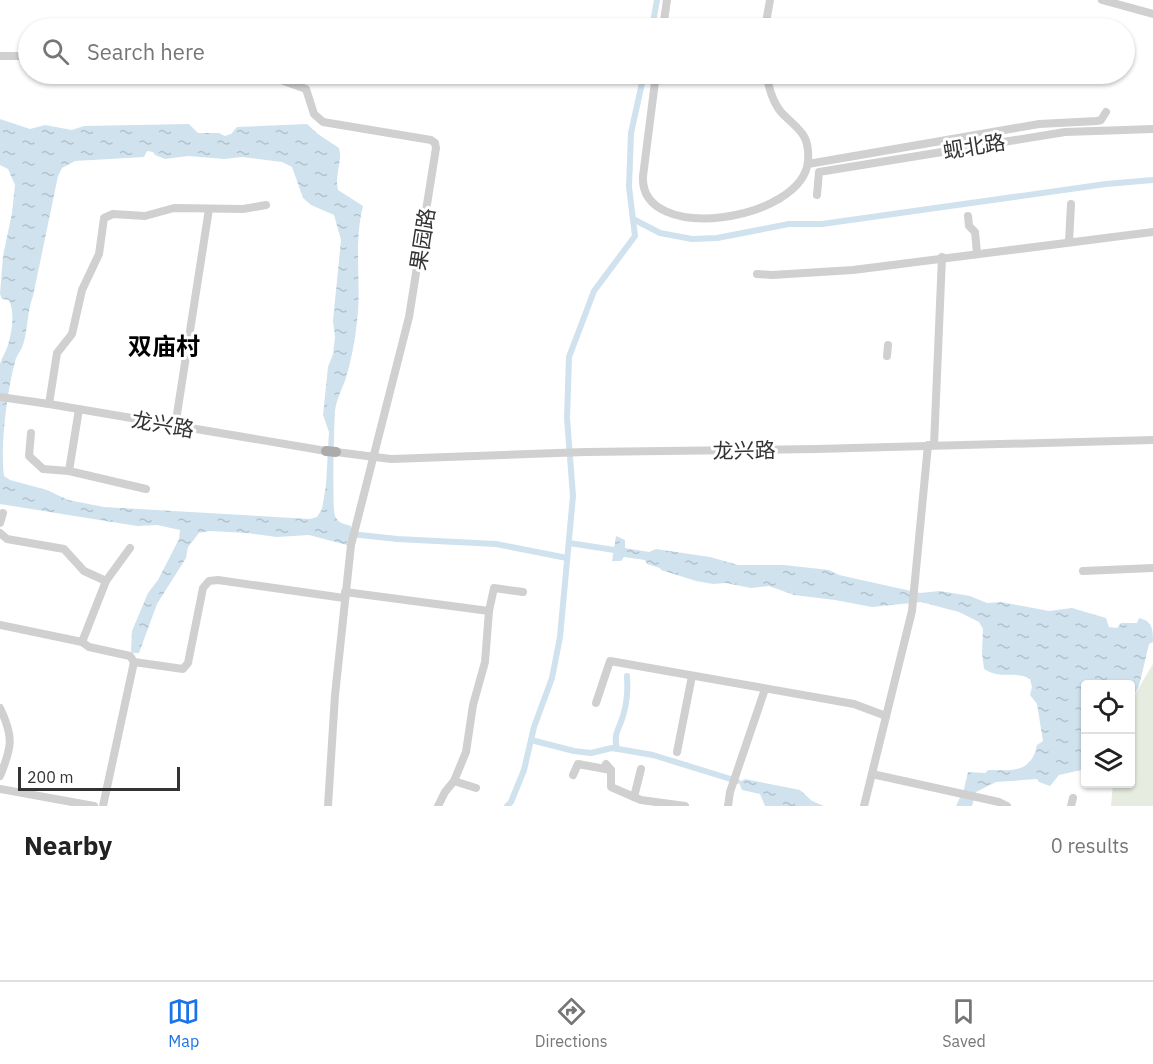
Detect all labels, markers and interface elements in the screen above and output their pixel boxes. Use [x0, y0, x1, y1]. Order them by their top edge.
search box [18, 18, 1135, 84]
icon: search [39, 35, 72, 68]
text: Search here [87, 37, 205, 66]
street label: 蚬北路 [941, 127, 1007, 165]
street label: 果园路 [403, 206, 441, 272]
district label: 双庙村 [128, 330, 200, 362]
street label: 龙兴路 [130, 405, 196, 443]
street label: 龙兴路 [712, 435, 776, 465]
map controls [1081, 680, 1135, 788]
button: locate [1081, 680, 1135, 734]
button: layers [1081, 734, 1135, 788]
scale bar [18, 764, 180, 792]
text: 200 m [27, 767, 74, 787]
text: Nearby [24, 828, 112, 862]
text: 0 results [1051, 832, 1129, 859]
tab: Map [167, 995, 200, 1051]
tab: Directions [535, 995, 608, 1051]
tab: Saved [942, 995, 986, 1051]

